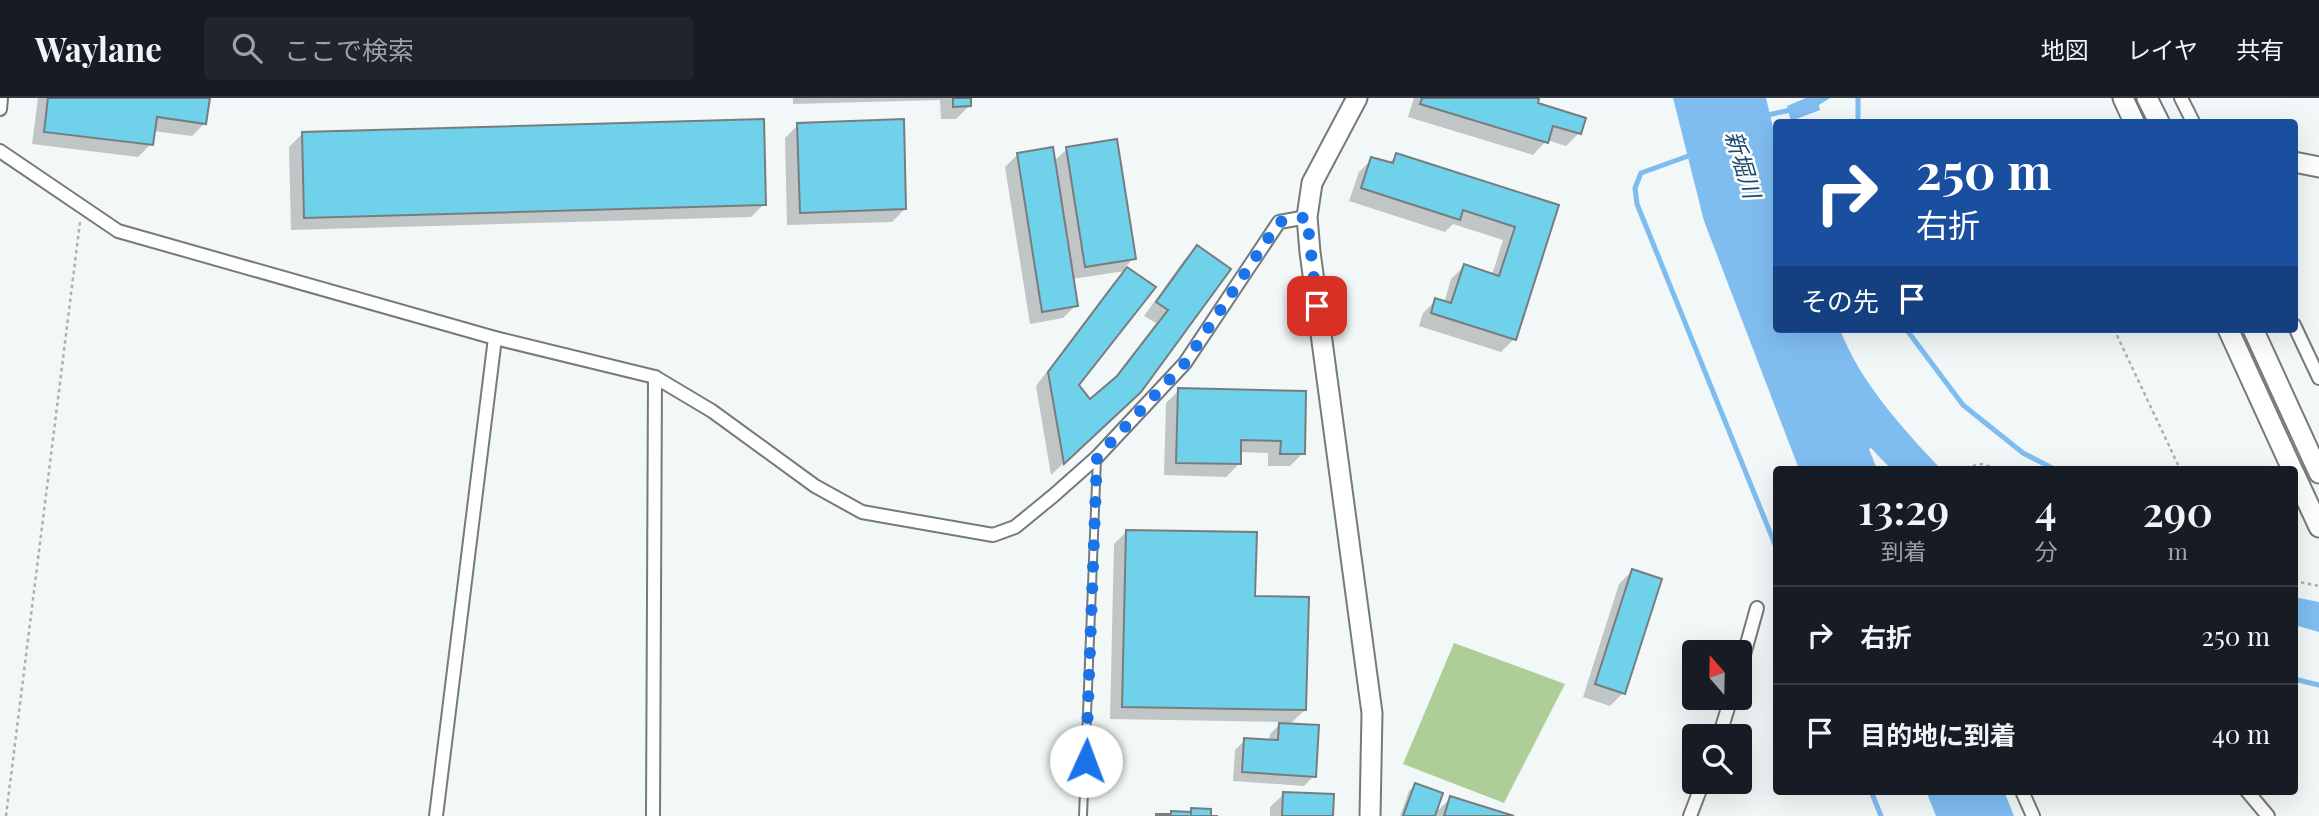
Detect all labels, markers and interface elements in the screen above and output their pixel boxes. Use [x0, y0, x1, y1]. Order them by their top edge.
search box [204, 17, 694, 80]
text: Waylane [35, 26, 162, 70]
icon: search [228, 29, 266, 67]
text: ここで検索 [284, 32, 414, 67]
text: 地図 [2041, 33, 2089, 65]
text: レイヤ [2127, 33, 2198, 65]
text: 共有 [2236, 33, 2284, 65]
water label: 新堀川 [1719, 126, 1770, 204]
text: 250 m [1916, 137, 2052, 202]
icon: right [1801, 147, 1892, 238]
text: 右折 [1916, 202, 1980, 245]
pin [1287, 276, 1347, 336]
icon: arrive [1893, 280, 1931, 318]
text: その先 [1801, 283, 1879, 318]
icon: arrive [1298, 287, 1336, 325]
text: 13:29 [1858, 480, 1949, 536]
text: 4 [2035, 480, 2057, 536]
text: 290 [2142, 482, 2213, 538]
text: 到着 [1881, 535, 1927, 566]
text: 分 [2034, 535, 2057, 566]
text: m [2167, 535, 2188, 566]
icon: right [1801, 616, 1839, 654]
text: 250 m [2202, 618, 2270, 653]
text: 右折 [1860, 619, 1912, 654]
north arrow [1682, 640, 1752, 710]
map controls [1682, 640, 1752, 794]
icon: arrive [1801, 714, 1839, 752]
text: 40 m [2212, 716, 2270, 751]
text: 目的地に到着 [1860, 717, 2016, 752]
position arrow [1049, 724, 1123, 798]
button: search [1682, 724, 1752, 794]

